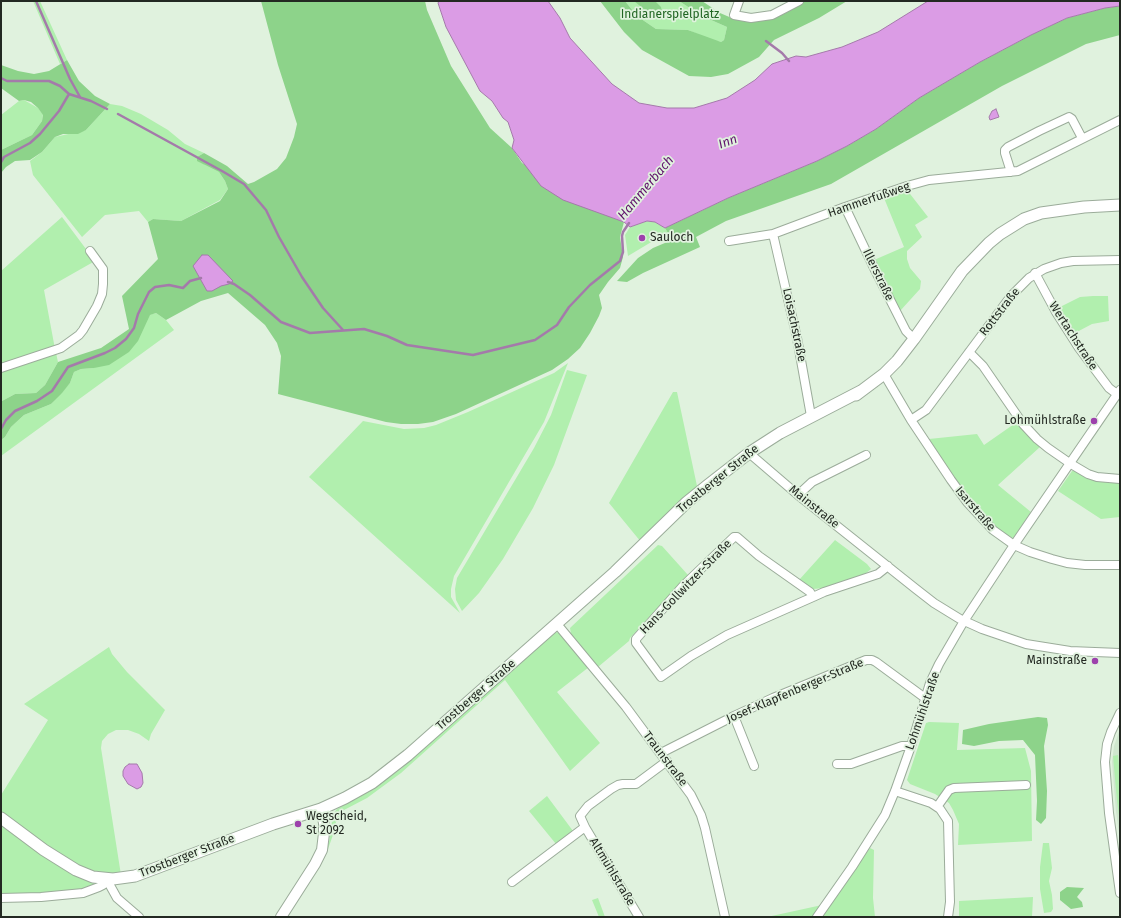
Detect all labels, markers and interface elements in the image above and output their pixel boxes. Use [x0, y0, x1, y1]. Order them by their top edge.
park label: Indianerspielplatz [621, 8, 719, 22]
water label: Inn [716, 131, 740, 153]
water label: Hammerbach [615, 153, 677, 223]
street label: Hammerfußweg [826, 179, 912, 221]
place label: Sauloch [650, 231, 693, 245]
marker: Sauloch [637, 233, 647, 243]
street label: Illerstraße [859, 247, 897, 303]
street label: Rottstraße [977, 285, 1023, 339]
street label: Loisachstraße [779, 287, 809, 363]
street label: Wertachstraße [1045, 299, 1101, 373]
place label: Lohmühlstraße [1004, 414, 1086, 428]
marker: Lohmühlstraße [1089, 416, 1099, 426]
street label: Trostberger Straße [674, 442, 762, 516]
street label: Mainstraße [786, 482, 842, 532]
street label: Isarstraße [952, 484, 998, 534]
street label: Hans-Gollwitzer-Straße [637, 537, 735, 637]
place label: Mainstraße [1026, 654, 1087, 668]
street label: Trostberger Straße [433, 656, 519, 734]
street label: Josef-Klapfenberger-Straße [724, 656, 866, 726]
marker: Mainstraße [1090, 656, 1100, 666]
street label: Lohmühlstraße [903, 670, 943, 752]
street label: Traunstraße [640, 729, 690, 789]
place label: Wegscheid, St 2092 [306, 810, 367, 838]
marker: Wegscheid, St 2092 [293, 819, 303, 829]
street label: Trostberger Straße [137, 831, 237, 881]
street label: Altmühlstraße [586, 835, 638, 909]

